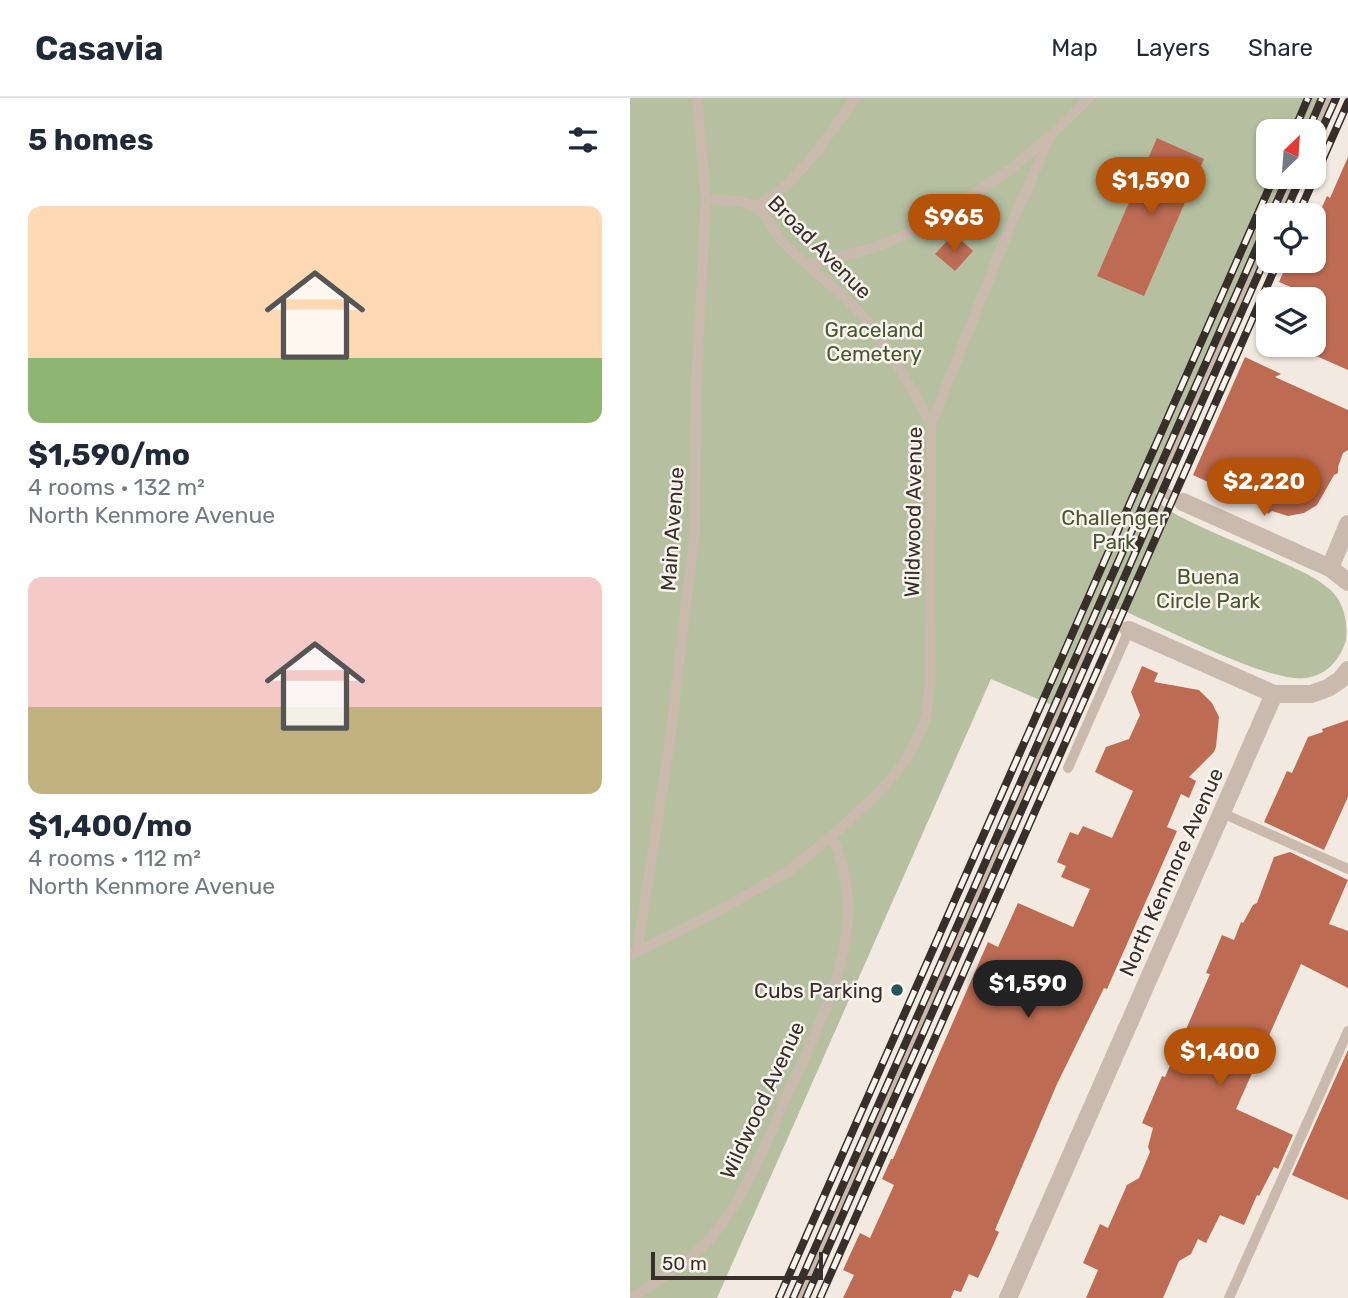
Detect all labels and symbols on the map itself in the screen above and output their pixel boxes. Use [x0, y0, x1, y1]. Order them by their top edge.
north arrow [1256, 119, 1326, 189]
pin: $1,590 [1094, 158, 1208, 217]
street label: Broad Avenue [763, 190, 877, 304]
pin: $965 [913, 194, 995, 254]
park label: Graceland Cemetery [825, 317, 923, 366]
street label: Wildwood Avenue [899, 426, 927, 598]
pin: $2,220 [1207, 458, 1321, 518]
street label: Main Avenue [655, 466, 689, 592]
park label: Challenger Park [1061, 505, 1167, 554]
park label: Buena Circle Park [1156, 564, 1260, 613]
street label: North Kenmore Avenue [1114, 764, 1228, 980]
pin: $1,590 [971, 960, 1085, 1020]
place label: Cubs Parking [754, 978, 883, 1003]
marker: Cubs Parking [889, 982, 905, 998]
street label: Wildwood Avenue [715, 1017, 809, 1183]
pin: $1,400 [1163, 1028, 1277, 1088]
scale bar [651, 1249, 822, 1281]

